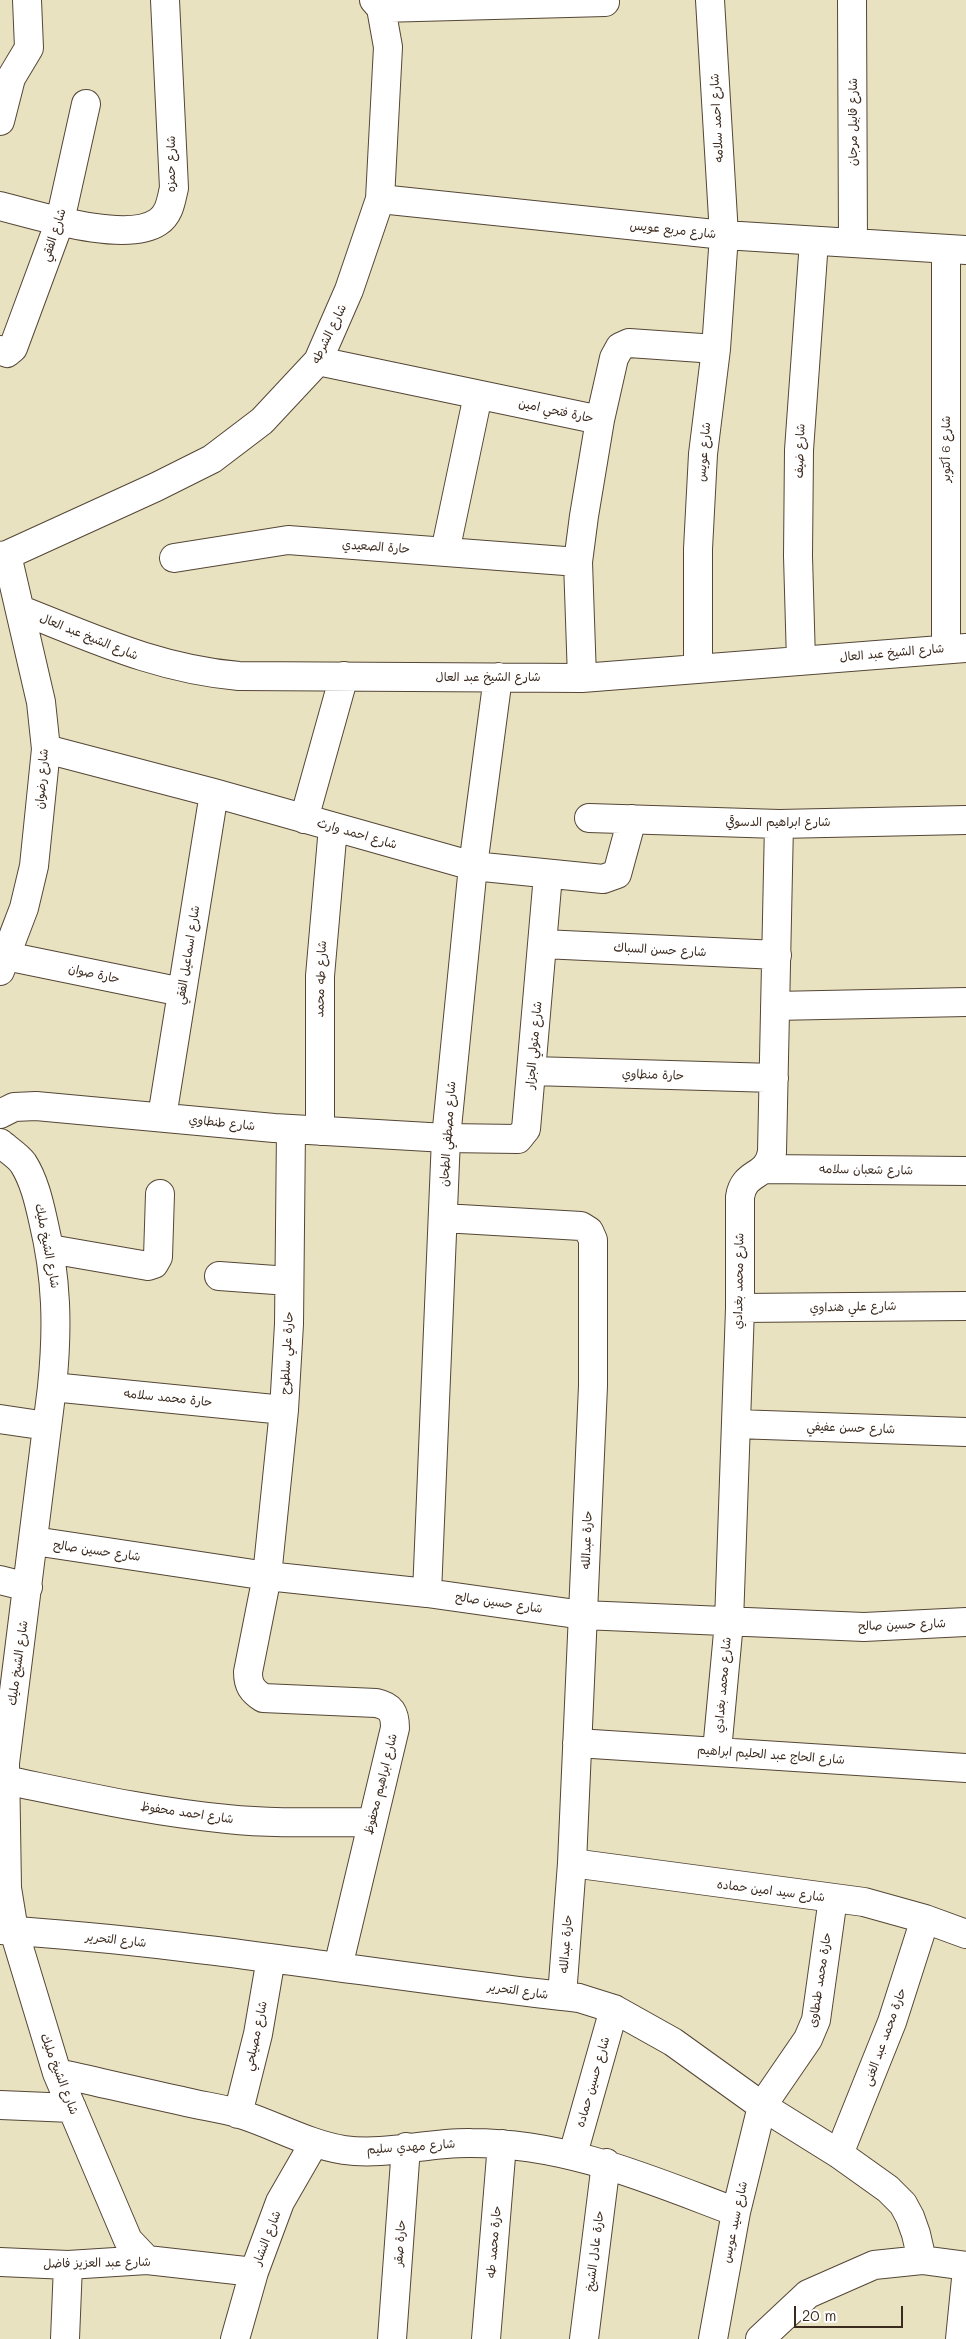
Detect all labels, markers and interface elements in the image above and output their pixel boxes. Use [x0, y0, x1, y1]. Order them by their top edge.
street label: شارع احمد سلامه [707, 73, 727, 163]
street label: شارع قابيل مرجان [846, 78, 860, 166]
street label: شارع حمزه [164, 136, 178, 192]
street label: شارع الفقي [39, 207, 69, 263]
street label: شارع مربع عويس [629, 218, 717, 242]
street label: شارع الشرطه [308, 302, 350, 366]
street label: حارة فتحي امين [517, 396, 595, 426]
street label: شارع 6 أكتوبر [939, 416, 953, 482]
street label: شارع عويس [694, 422, 714, 482]
street label: شارع ضيف [792, 423, 808, 479]
street label: حارة الصعيدي [342, 537, 410, 557]
street label: شارع الشيخ عبد العال [38, 611, 140, 663]
street label: شارع الشيخ عبد العال [839, 641, 945, 665]
street label: شارع الشيخ عبد العال [436, 670, 540, 684]
street label: شارع رضوان [33, 748, 51, 810]
street label: شارع ابراهيم الدسوقي [725, 815, 831, 829]
street label: شارع احمد وارث [315, 816, 399, 852]
street label: شارع اسماعيل الفقي [173, 904, 203, 1006]
street label: شارع طه محمد [312, 940, 330, 1018]
street label: شارع حسن السباك [613, 940, 707, 960]
street label: حارة صوان [67, 962, 121, 986]
street label: شارع متولي الجزار [523, 1001, 545, 1089]
street label: حارة منطاوي [622, 1067, 684, 1083]
street label: شارع مصطفي الطحان [437, 1081, 459, 1187]
street label: شارع طنطاوي [188, 1112, 256, 1134]
street label: شارع شعبان سلامه [819, 1162, 913, 1178]
street label: شارع الشيخ مليك [32, 1202, 62, 1290]
street label: شارع محمد بغدادي [731, 1233, 747, 1329]
street label: شارع علي هنداوي [809, 1299, 897, 1315]
street label: حارة علي سلطوح [278, 1311, 296, 1395]
street label: حارة محمد سلامه [123, 1386, 213, 1410]
street label: شارع حسن عفيفي [807, 1419, 895, 1437]
street label: حارة عبدالله [579, 1510, 595, 1570]
street label: شارع حسين صالح [53, 1538, 141, 1564]
street label: شارع حسين صالح [455, 1590, 543, 1616]
street label: شارع حسين صالح [858, 1616, 946, 1634]
street label: شارع الشيخ مليك [5, 1619, 31, 1707]
street label: شارع محمد بغدادي [712, 1636, 734, 1734]
street label: شارع ابراهيم محفوظ [361, 1732, 401, 1836]
street label: شارع الحاج عبد الحليم ابراهيم [697, 1743, 845, 1767]
street label: شارع احمد محفوظ [140, 1799, 234, 1827]
street label: شارع سيد امين حماده [716, 1877, 826, 1905]
street label: حارة عبدالله [557, 1914, 575, 1974]
street label: شارع التحرير [85, 1930, 147, 1950]
street label: حارة محمد طنطاوى [805, 1931, 835, 2029]
street label: شارع التحرير [487, 1980, 549, 2002]
street label: حارة محمد عبد الغنى [861, 1986, 909, 2088]
street label: شارع مصيلحي [242, 2000, 270, 2072]
street label: شارع الشيخ مليك [37, 2031, 81, 2117]
street label: شارع حسين حماده [573, 2035, 613, 2129]
street label: شارع مهدي سليم [366, 2137, 456, 2157]
street label: شارع سيد عويس [719, 2180, 751, 2264]
street label: حارة محمد طه [484, 2205, 504, 2279]
street label: شارع النشار [250, 2209, 284, 2267]
street label: حارة عادل الشيخ [583, 2210, 607, 2292]
street label: حارة صقر [391, 2219, 409, 2267]
street label: شارع عبد العزيز فاضل [43, 2255, 151, 2271]
scale bar [796, 2296, 905, 2328]
text: 20 m [802, 2305, 836, 2325]

